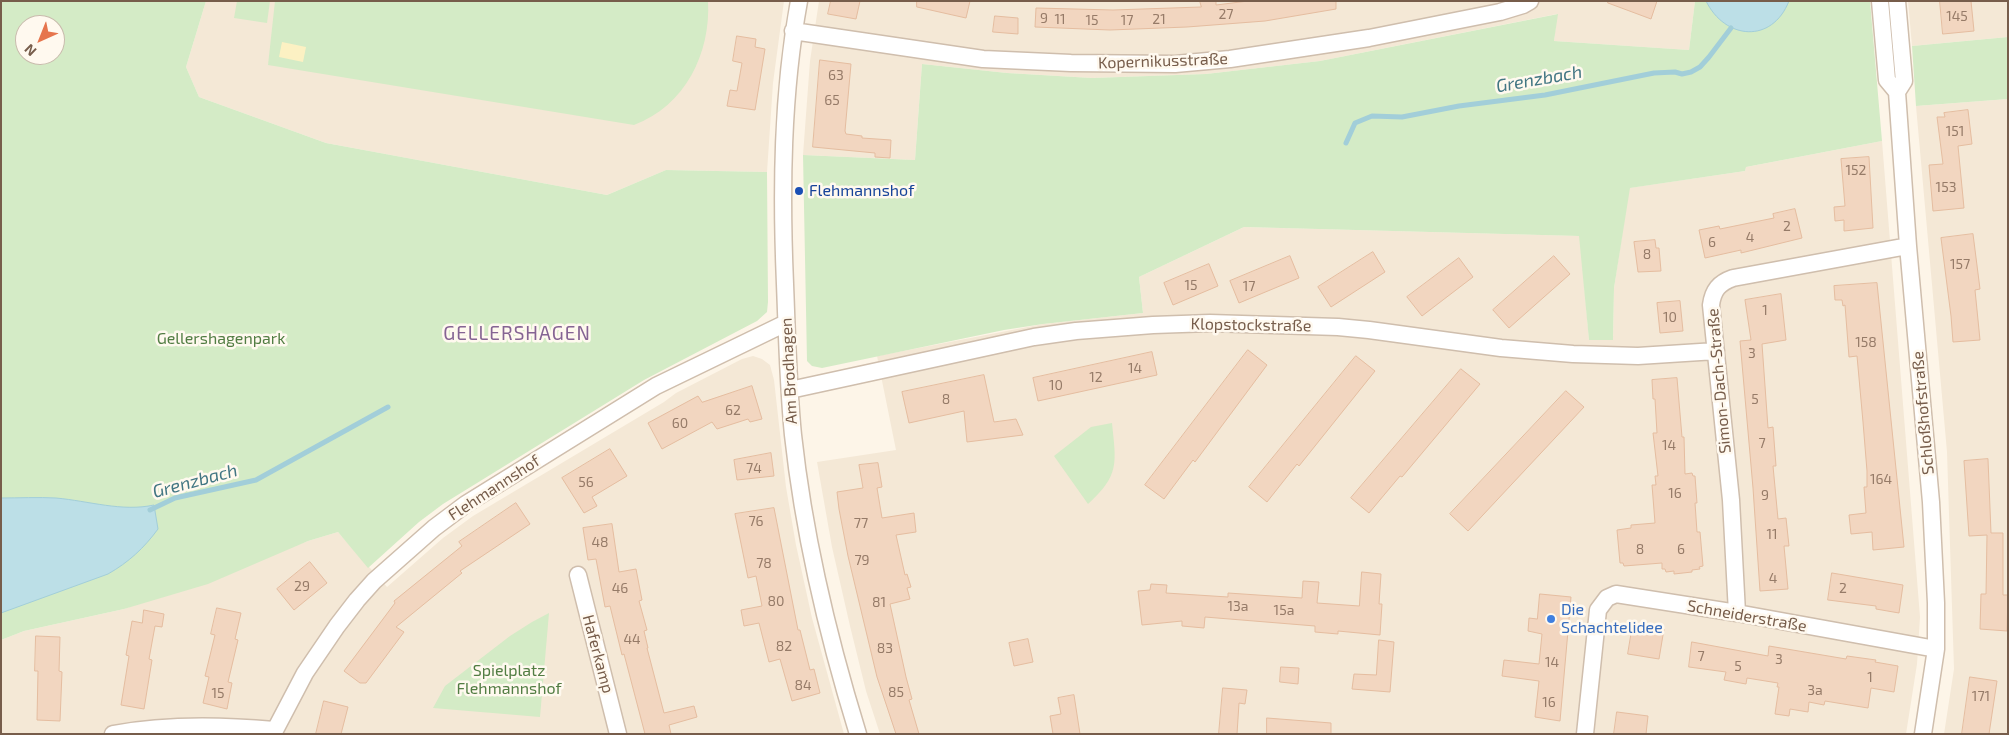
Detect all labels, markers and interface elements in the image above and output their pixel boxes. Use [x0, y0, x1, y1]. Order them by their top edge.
house number: 27 [1218, 6, 1234, 22]
house number: 145 [1946, 8, 1968, 24]
house number: 9 [1040, 10, 1048, 26]
house number: 11 [1054, 11, 1066, 27]
house number: 21 [1152, 11, 1166, 27]
house number: 15 [1085, 12, 1099, 28]
house number: 17 [1121, 12, 1133, 28]
north arrow [15, 15, 65, 65]
text: N [20, 41, 39, 60]
street label: Kopernikusstraße [1098, 49, 1228, 73]
water label: Grenzbach [1494, 61, 1584, 97]
house number: 63 [828, 67, 844, 83]
house number: 65 [824, 92, 840, 108]
house number: 151 [1946, 123, 1964, 139]
house number: 152 [1846, 162, 1866, 178]
house number: 153 [1936, 179, 1956, 195]
place label: Flehmannshof [809, 181, 914, 201]
marker: Flehmannshof [793, 185, 805, 197]
house number: 2 [1783, 218, 1791, 234]
house number: 4 [1746, 229, 1754, 245]
house number: 6 [1708, 234, 1716, 250]
house number: 8 [1643, 246, 1651, 262]
house number: 157 [1950, 256, 1970, 272]
house number: 15 [1184, 277, 1198, 293]
house number: 17 [1243, 278, 1255, 294]
house number: 1 [1762, 302, 1768, 318]
street label: Simon-Dach-Straße [1703, 308, 1735, 454]
house number: 10 [1663, 309, 1677, 325]
street label: Klopstockstraße [1191, 314, 1311, 336]
street label: Am Brodhagen [777, 317, 801, 425]
district label: GELLERSHAGEN [442, 323, 592, 345]
park label: Gellershagenpark [157, 329, 285, 349]
house number: 158 [1855, 334, 1877, 350]
house number: 3 [1748, 345, 1756, 361]
street label: Schloßhofstraße [1908, 350, 1938, 476]
house number: 14 [1128, 360, 1142, 376]
house number: 12 [1089, 369, 1103, 385]
house number: 10 [1049, 377, 1063, 393]
house number: 8 [942, 391, 950, 407]
house number: 5 [1751, 391, 1759, 407]
house number: 62 [725, 402, 741, 418]
house number: 60 [672, 415, 688, 431]
house number: 7 [1758, 435, 1766, 451]
house number: 14 [1662, 437, 1676, 453]
street label: Flehmannshof [445, 451, 543, 525]
water label: Grenzbach [150, 459, 240, 503]
house number: 74 [746, 460, 762, 476]
house number: 164 [1870, 471, 1892, 487]
house number: 56 [578, 474, 594, 490]
house number: 16 [1668, 485, 1682, 501]
house number: 9 [1761, 487, 1769, 503]
house number: 76 [748, 513, 764, 529]
house number: 77 [854, 515, 868, 531]
house number: 11 [1766, 526, 1778, 542]
house number: 48 [591, 534, 609, 550]
house number: 8 [1636, 541, 1644, 557]
house number: 6 [1677, 541, 1685, 557]
house number: 79 [854, 552, 870, 568]
house number: 78 [756, 555, 772, 571]
house number: 4 [1769, 570, 1777, 586]
house number: 29 [294, 578, 310, 594]
house number: 46 [612, 580, 628, 596]
house number: 2 [1839, 580, 1847, 596]
house number: 80 [768, 593, 784, 609]
house number: 81 [872, 594, 886, 610]
street label: Schneiderstraße [1686, 596, 1808, 636]
house number: 13a [1227, 598, 1249, 614]
place label: Die Schachtelidee [1561, 600, 1663, 638]
house number: 15a [1274, 602, 1294, 618]
street label: Haferkamp [578, 613, 618, 695]
marker: Die Schachtelidee [1545, 613, 1557, 625]
house number: 44 [623, 631, 641, 647]
house number: 82 [776, 638, 792, 654]
house number: 83 [877, 640, 893, 656]
house number: 7 [1697, 648, 1705, 664]
house number: 3 [1775, 651, 1783, 667]
house number: 14 [1545, 654, 1559, 670]
house number: 5 [1734, 658, 1742, 674]
park label: Spielplatz Flehmannshof [456, 661, 562, 699]
house number: 1 [1867, 669, 1873, 685]
house number: 84 [794, 677, 812, 693]
house number: 3a [1807, 682, 1823, 698]
house number: 85 [888, 684, 904, 700]
house number: 15 [211, 685, 225, 701]
house number: 171 [1972, 688, 1990, 704]
house number: 16 [1542, 694, 1556, 710]

